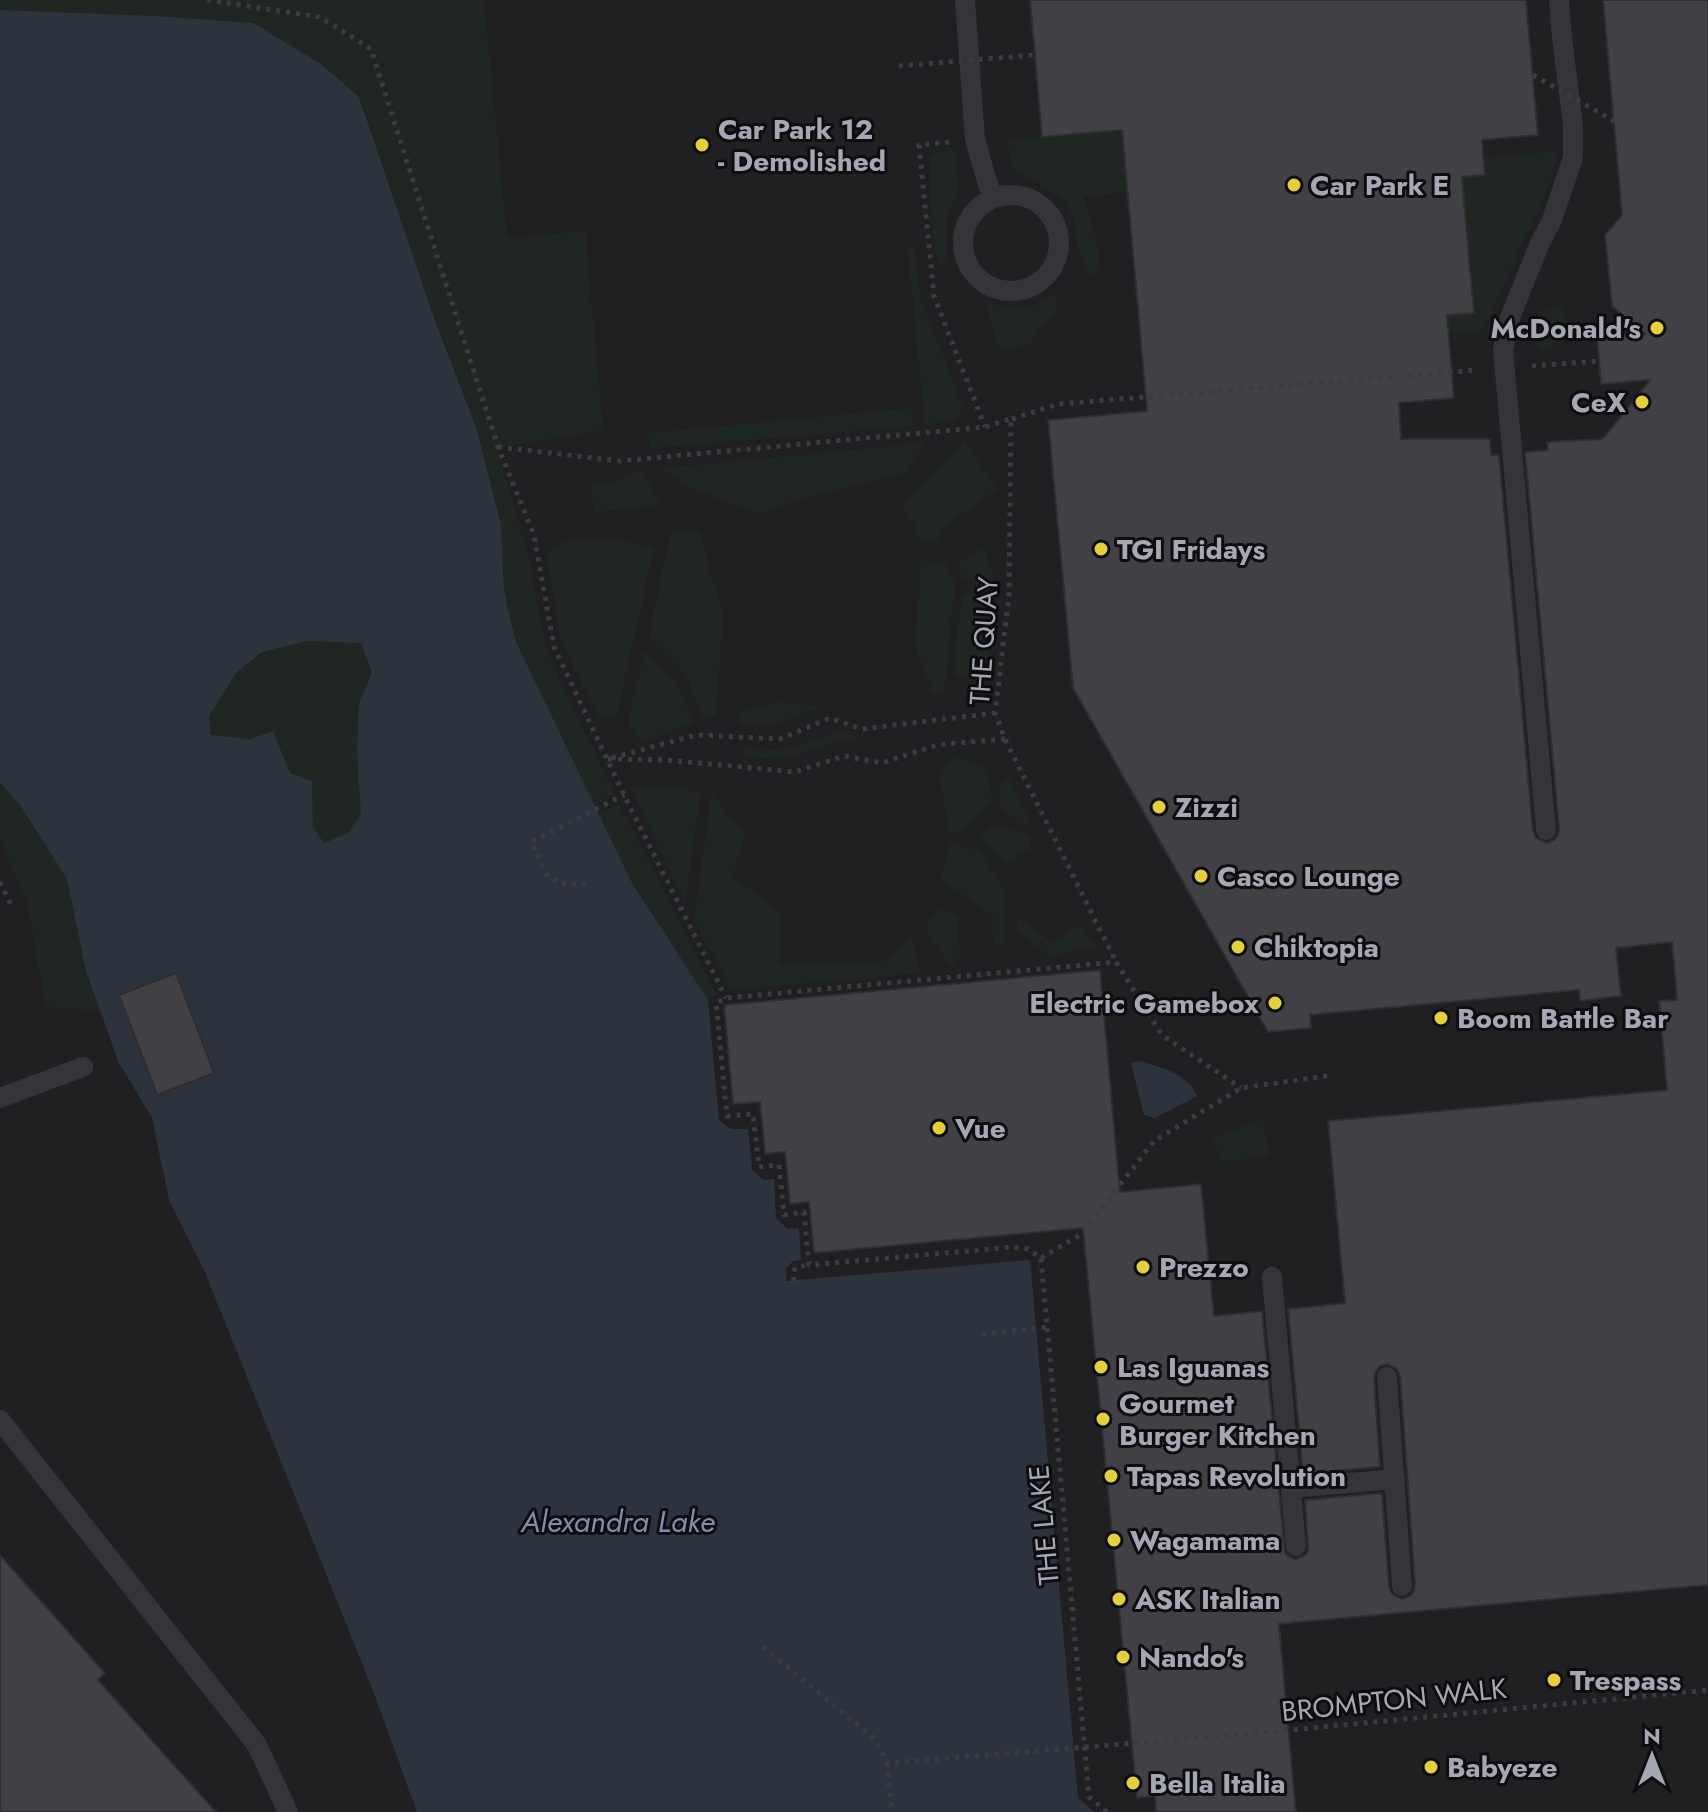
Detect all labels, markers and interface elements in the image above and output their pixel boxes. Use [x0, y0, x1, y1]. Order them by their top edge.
place label: Car Park 12 - Demolished [718, 109, 886, 182]
marker: Car Park 12 - Demolished [693, 136, 711, 154]
place label: Car Park E [1310, 165, 1449, 206]
marker: Car Park E [1285, 176, 1303, 194]
place label: McDonald's [1491, 308, 1641, 349]
marker: McDonald's [1648, 319, 1666, 337]
place label: CeX [1571, 382, 1627, 423]
marker: CeX [1633, 393, 1651, 411]
place label: TGI Fridays [1117, 529, 1265, 570]
marker: TGI Fridays [1092, 540, 1110, 558]
street label: THE QUAY [959, 575, 1009, 707]
place label: Zizzi [1175, 787, 1238, 828]
marker: Zizzi [1150, 798, 1168, 816]
place label: Casco Lounge [1217, 856, 1400, 897]
marker: Casco Lounge [1192, 867, 1210, 885]
place label: Chiktopia [1254, 927, 1379, 968]
marker: Chiktopia [1229, 938, 1247, 956]
place label: Electric Gamebox [1029, 983, 1259, 1024]
marker: Electric Gamebox [1266, 994, 1284, 1012]
place label: Boom Battle Bar [1457, 998, 1669, 1039]
marker: Boom Battle Bar [1432, 1009, 1450, 1027]
place label: Vue [954, 1108, 1006, 1149]
marker: Vue [930, 1119, 948, 1137]
place label: Prezzo [1159, 1247, 1249, 1288]
marker: Prezzo [1134, 1258, 1152, 1276]
place label: Las Iguanas [1117, 1347, 1269, 1388]
marker: Las Iguanas [1092, 1358, 1110, 1376]
place label: Gourmet Burger Kitchen [1119, 1383, 1316, 1456]
marker: Gourmet Burger Kitchen [1094, 1410, 1112, 1428]
place label: Tapas Revolution [1127, 1456, 1346, 1497]
street label: THE LAKE [1018, 1463, 1070, 1587]
marker: Tapas Revolution [1102, 1467, 1120, 1485]
water label: Alexandra Lake [520, 1500, 715, 1543]
place label: Wagamama [1130, 1520, 1280, 1561]
marker: Wagamama [1105, 1531, 1123, 1549]
place label: ASK Italian [1134, 1579, 1281, 1620]
marker: ASK Italian [1110, 1590, 1128, 1608]
place label: Nando's [1139, 1637, 1244, 1678]
marker: Nando's [1114, 1648, 1132, 1666]
place label: Trespass [1570, 1660, 1682, 1701]
street label: BROMPTON WALK [1279, 1668, 1509, 1732]
marker: Trespass [1545, 1671, 1563, 1689]
north arrow [1612, 1716, 1692, 1796]
text: N [1643, 1720, 1661, 1752]
place label: Babyeze [1447, 1747, 1558, 1788]
marker: Babyeze [1422, 1758, 1440, 1776]
place label: Bella Italia [1149, 1763, 1286, 1804]
marker: Bella Italia [1124, 1774, 1142, 1792]

